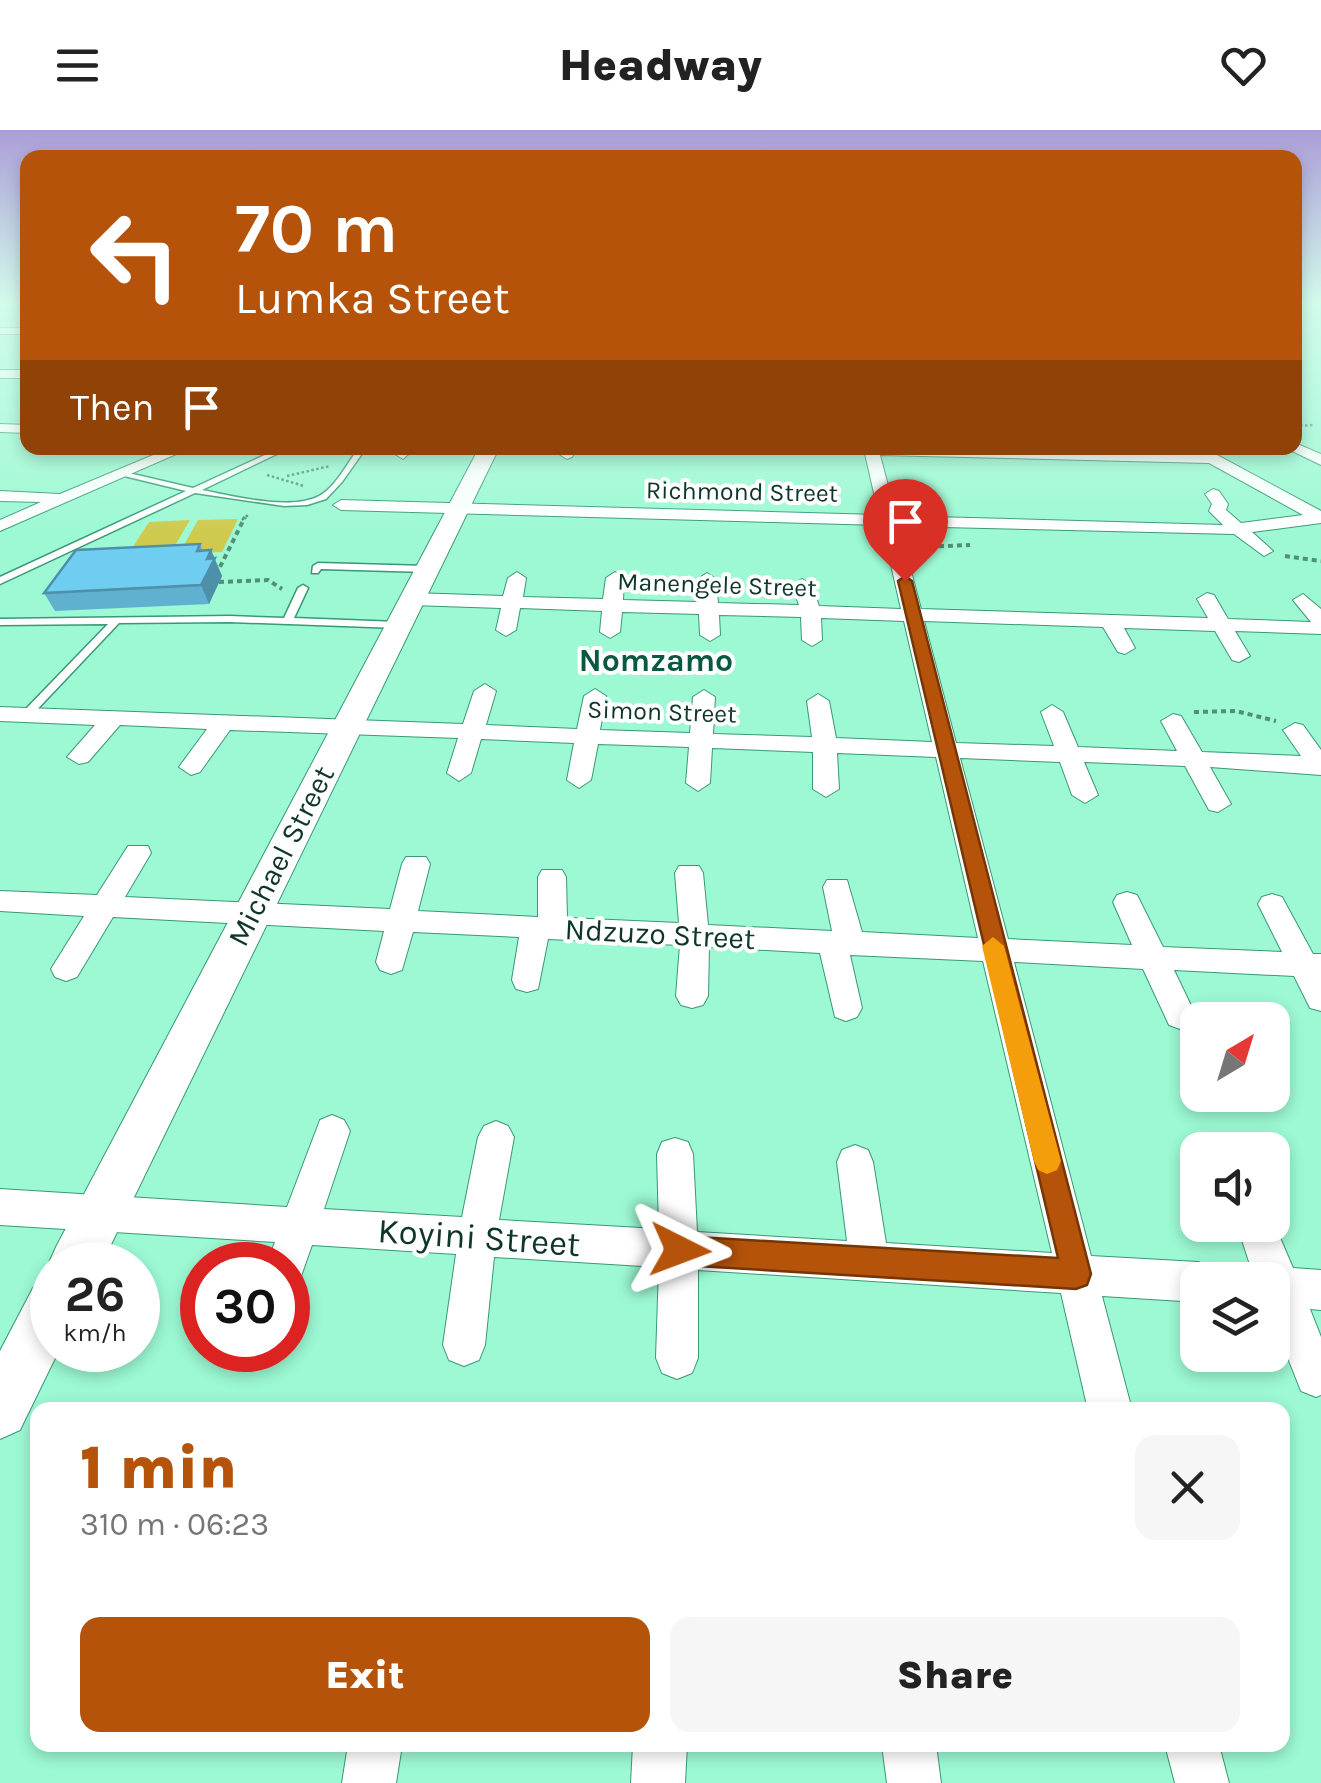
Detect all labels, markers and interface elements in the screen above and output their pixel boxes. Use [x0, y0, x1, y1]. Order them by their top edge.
icon: menu [50, 38, 105, 93]
icon: heart [1216, 38, 1271, 93]
text: Headway [559, 39, 762, 91]
text: 70 m [235, 188, 398, 270]
icon: left [70, 190, 200, 320]
text: Lumka Street [235, 272, 510, 324]
icon: arrive [174, 380, 229, 435]
text: Then [70, 385, 154, 430]
street label: Richmond Street [646, 475, 838, 508]
pin [863, 479, 948, 582]
icon: arrive [878, 494, 933, 549]
street label: Manengele Street [617, 567, 817, 602]
district label: Nomzamo [579, 642, 733, 679]
street label: Simon Street [587, 694, 737, 729]
street label: Michael Street [220, 760, 342, 952]
street label: Ndzuzo Street [564, 911, 756, 957]
north arrow [1180, 1002, 1290, 1112]
map controls [1180, 1002, 1290, 1372]
button: sound [1180, 1132, 1290, 1242]
position arrow [628, 1198, 732, 1302]
street label: Koyini Street [376, 1210, 582, 1265]
speed limit sign: 30 [180, 1242, 310, 1372]
button: layers [1180, 1262, 1290, 1372]
text: 26 [65, 1265, 125, 1324]
text: km/h [63, 1318, 127, 1347]
text: 1 min [80, 1433, 237, 1503]
button: close [1135, 1435, 1240, 1540]
text: 310 m · 06:23 [80, 1506, 269, 1543]
button: Exit [80, 1617, 650, 1732]
button: Share [670, 1617, 1240, 1732]

